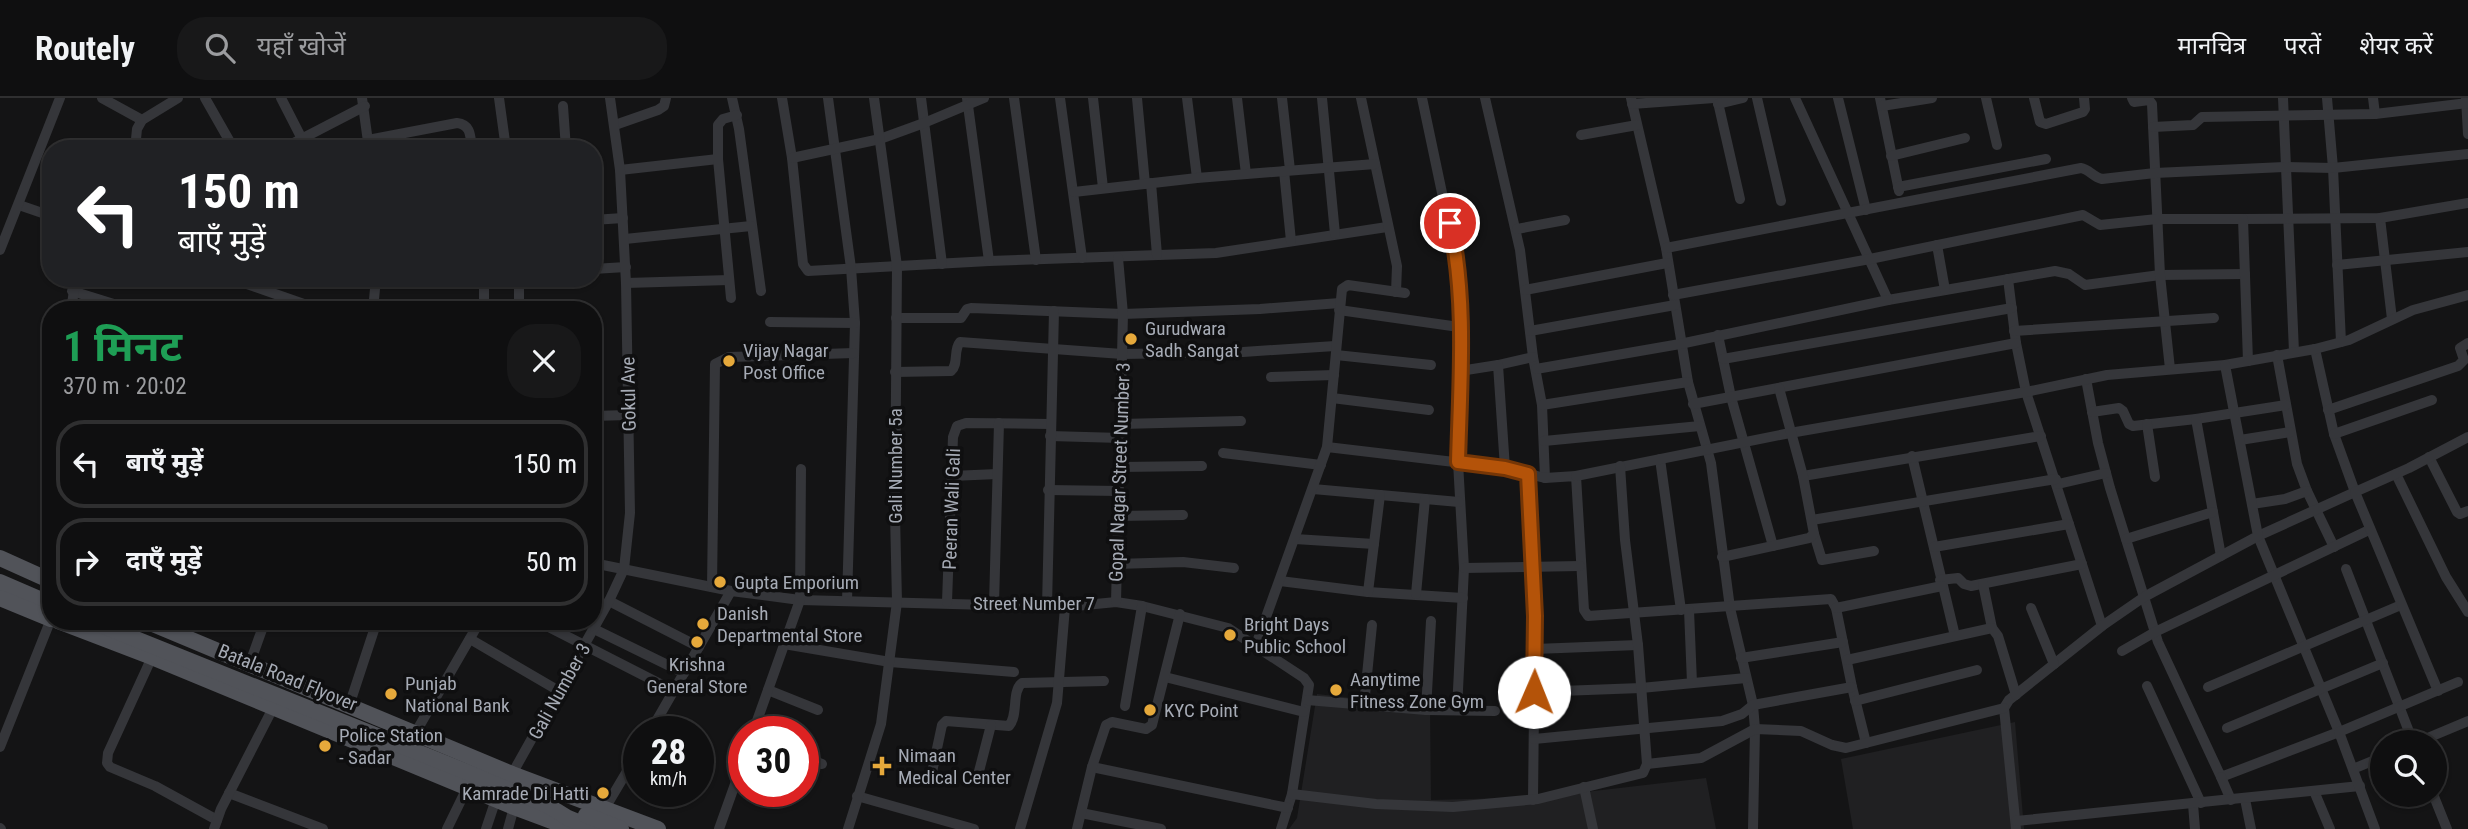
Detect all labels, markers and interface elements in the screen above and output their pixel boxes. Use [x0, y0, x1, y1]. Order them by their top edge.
search box [177, 17, 667, 80]
text: Routely [35, 29, 135, 68]
icon: search [201, 29, 239, 67]
text: यहाँ खोजें [257, 31, 346, 61]
text: मानचित्र [2177, 32, 2246, 60]
text: परतें [2284, 32, 2321, 60]
text: शेयर करें [2359, 32, 2433, 60]
text: 150 m [178, 163, 300, 220]
icon: left [63, 168, 154, 259]
pin [1420, 193, 1480, 253]
icon: arrive [1431, 204, 1469, 242]
text: बाएँ मुड़ें [178, 222, 266, 260]
place label: Gurudwara Sadh Sangat [1145, 317, 1239, 362]
text: 1 मिनट [63, 322, 182, 371]
button: close [507, 324, 581, 398]
marker: Gurudwara Sadh Sangat [1123, 331, 1139, 347]
place label: Vijay Nagar Post Office [743, 339, 829, 384]
marker: Vijay Nagar Post Office [721, 353, 737, 369]
street label: Gokul Ave [616, 356, 641, 432]
street label: Gopal Nagar Street Number 3 [1104, 362, 1135, 582]
text: 370 m · 20:02 [63, 373, 187, 400]
street label: Gali Number 5a [884, 408, 907, 524]
icon: left [67, 445, 105, 483]
text: बाएँ मुड़ें [126, 447, 203, 477]
street label: Peeran Wali Gali [938, 448, 965, 570]
text: 150 m [513, 449, 577, 479]
icon: right [67, 543, 105, 581]
text: दाएँ मुड़ें [126, 545, 202, 575]
text: 50 m [526, 547, 577, 577]
place label: Gupta Emporium [734, 571, 859, 594]
marker: Gupta Emporium [712, 574, 728, 590]
street label: Street Number 7 [973, 592, 1095, 615]
place label: Danish Departmental Store [717, 602, 862, 647]
place label: Bright Days Public School [1244, 613, 1346, 658]
marker: Danish Departmental Store [695, 616, 711, 632]
marker: Bright Days Public School [1222, 627, 1238, 643]
marker: Krishna General Store [689, 634, 705, 650]
street label: Batala Road Flyover [215, 639, 361, 716]
street label: Gali Number 3 [524, 639, 595, 743]
place label: Krishna General Store [647, 653, 748, 698]
position arrow [1497, 655, 1571, 729]
place label: Aanytime Fitness Zone Gym [1350, 668, 1484, 713]
place label: Punjab National Bank [405, 672, 510, 717]
marker: Aanytime Fitness Zone Gym [1328, 682, 1344, 698]
marker: Punjab National Bank [383, 686, 399, 702]
place label: KYC Point [1164, 699, 1238, 722]
marker: KYC Point [1142, 702, 1158, 718]
speed limit sign: 30 [728, 716, 819, 807]
place label: Police Station - Sadar [339, 724, 443, 769]
map controls [2370, 730, 2447, 807]
button: search [2370, 730, 2447, 807]
text: 28 [651, 732, 686, 773]
marker: Police Station - Sadar [317, 738, 333, 754]
place label: Nimaan Medical Center [898, 744, 1011, 789]
marker: Nimaan Medical Center [872, 756, 892, 776]
text: km/h [650, 768, 687, 789]
place label: Kamrade Di Hatti [462, 782, 589, 805]
marker: Kamrade Di Hatti [595, 785, 611, 801]

